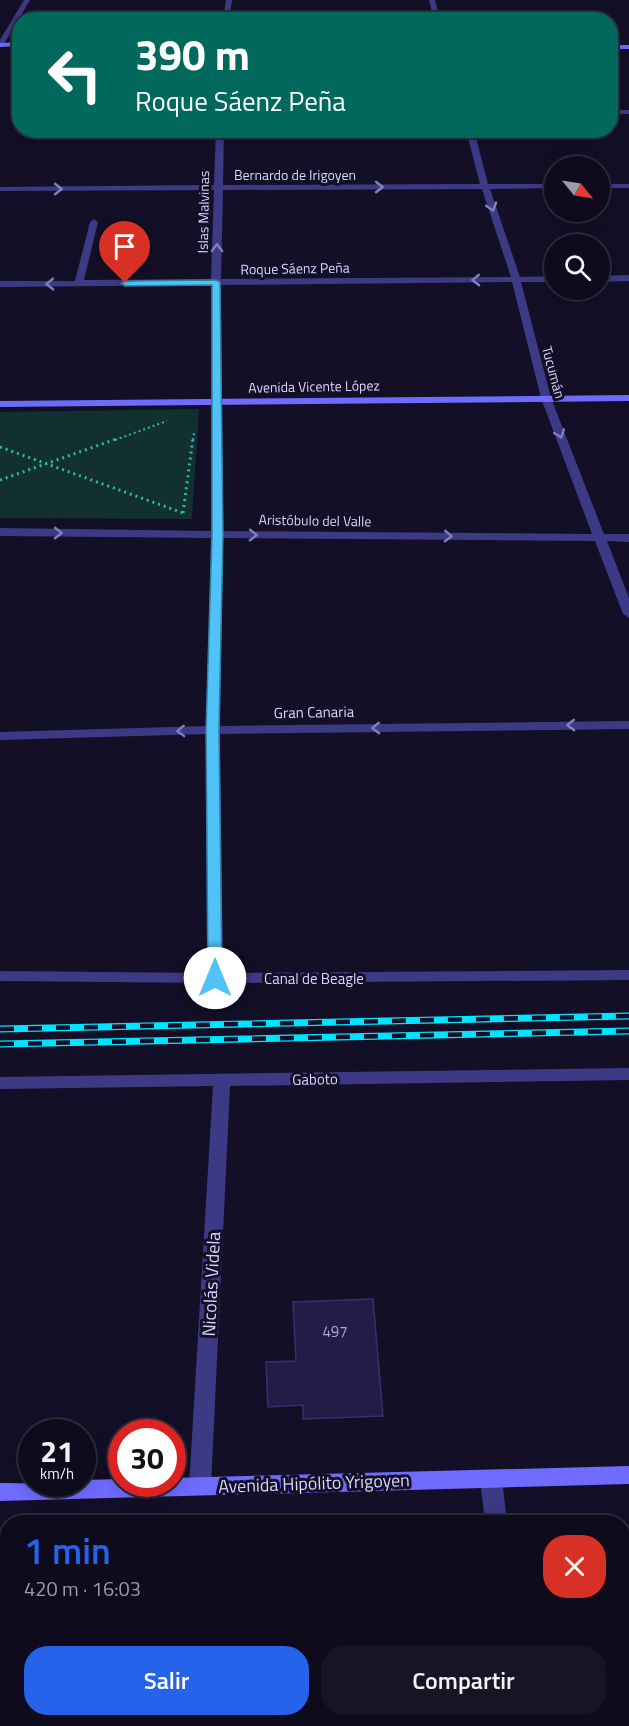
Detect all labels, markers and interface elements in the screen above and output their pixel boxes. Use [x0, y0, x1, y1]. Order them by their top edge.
text: 390 m [135, 22, 250, 86]
icon: left [36, 36, 114, 114]
text: Roque Sáenz Peña [135, 80, 346, 121]
north arrow [544, 156, 610, 222]
map controls [544, 156, 610, 300]
street label: Bernardo de Irigoyen [234, 164, 356, 185]
street label: Islas Malvinas [192, 170, 214, 254]
one-way arrow [375, 181, 384, 193]
one-way arrow [54, 183, 63, 195]
one-way arrow [485, 201, 497, 212]
pin [99, 221, 150, 283]
icon: arrive [108, 230, 141, 263]
button: search [544, 234, 610, 300]
one-way arrow [211, 244, 223, 253]
street label: Roque Sáenz Peña [240, 257, 350, 279]
one-way arrow [471, 274, 480, 286]
one-way arrow [45, 278, 54, 290]
street label: Tucumán [537, 344, 571, 400]
street label: Avenida Vicente López [248, 374, 380, 398]
one-way arrow [552, 428, 565, 439]
street label: Aristóbulo del Valle [258, 509, 372, 531]
one-way arrow [54, 527, 63, 539]
one-way arrow [249, 529, 258, 541]
one-way arrow [444, 530, 453, 543]
street label: Gran Canaria [274, 700, 355, 724]
one-way arrow [566, 719, 575, 732]
one-way arrow [371, 722, 380, 734]
one-way arrow [176, 725, 185, 737]
position arrow [183, 946, 247, 1010]
street label: Canal de Beagle [264, 967, 364, 990]
street label: Gaboto [292, 1067, 338, 1091]
street label: Nicolás Videla [195, 1231, 227, 1337]
house number: 497 [322, 1320, 348, 1343]
speed limit sign: 30 [108, 1419, 186, 1497]
text: 21 [40, 1428, 74, 1474]
text: km/h [40, 1462, 74, 1485]
street label: Avenida Hipólito Yrigoyen [218, 1466, 410, 1500]
text: 1 min [24, 1523, 111, 1578]
button: close [543, 1535, 606, 1598]
text: 420 m · 16:03 [24, 1573, 141, 1604]
button: Salir [24, 1646, 309, 1715]
button: Compartir [321, 1646, 606, 1715]

